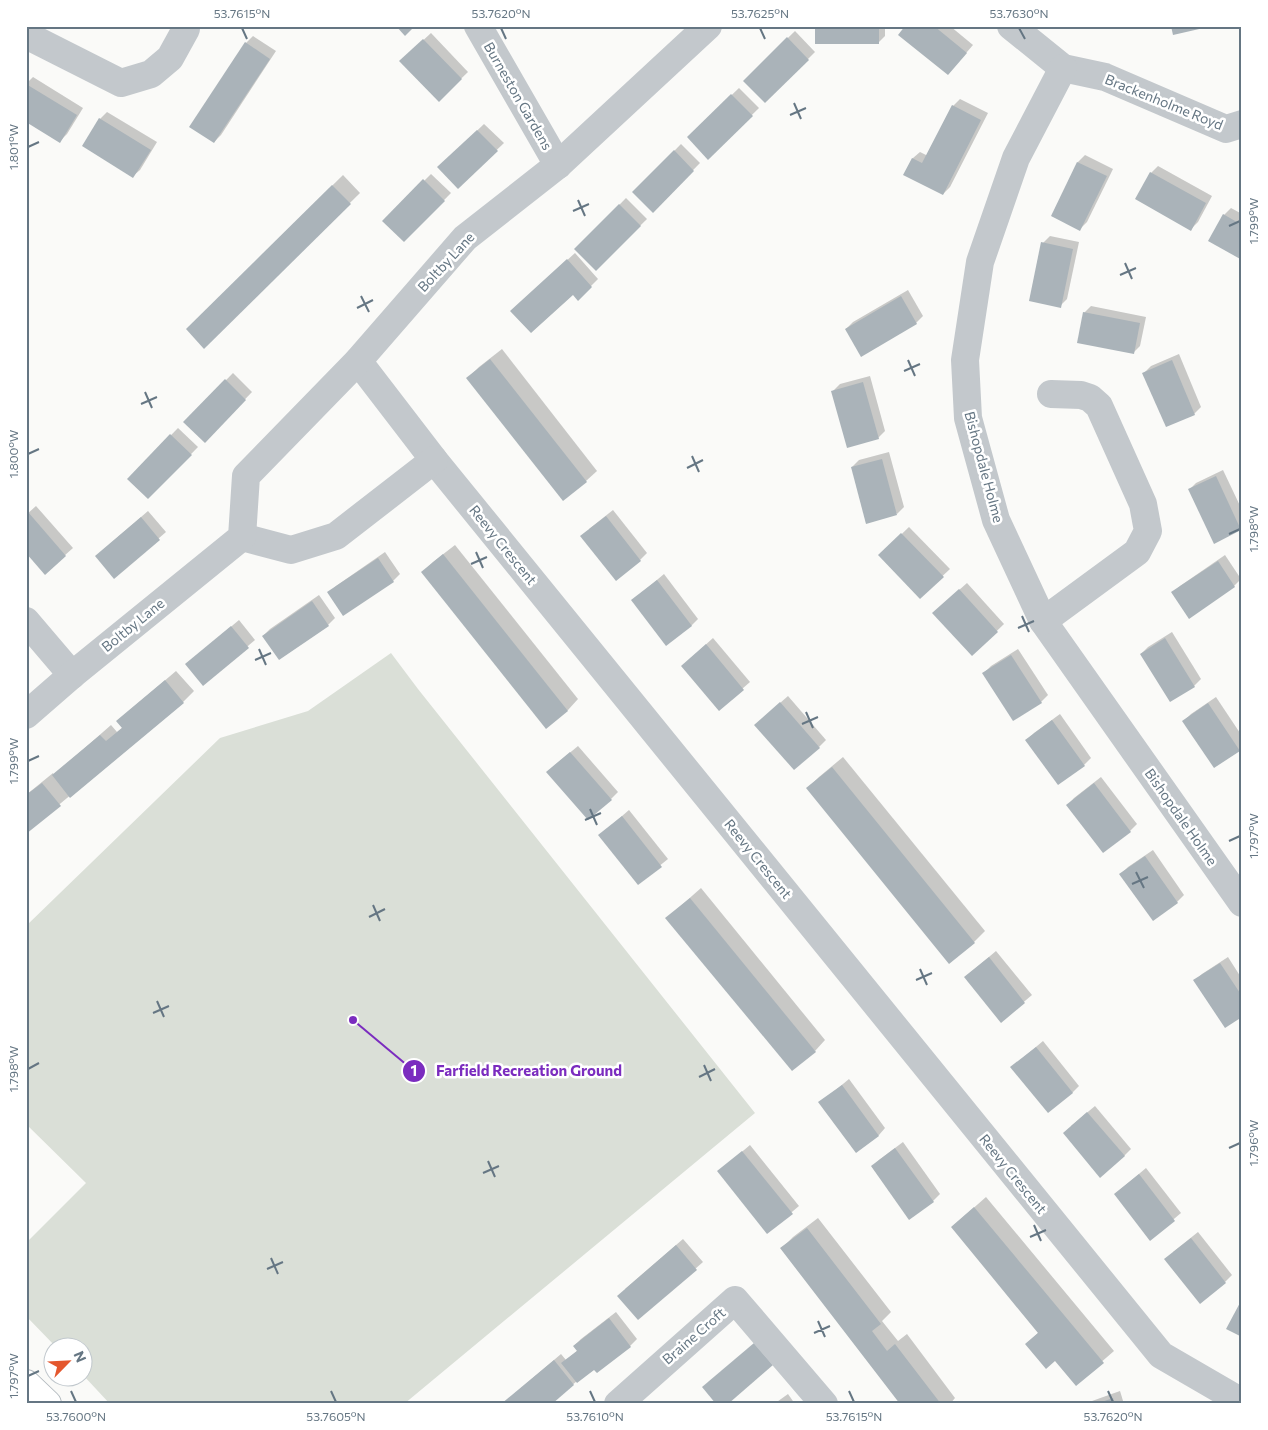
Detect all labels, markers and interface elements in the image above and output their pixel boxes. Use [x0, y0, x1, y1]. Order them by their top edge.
text: 53.7615°N [214, 6, 270, 20]
text: 53.7620°N [472, 6, 530, 20]
text: 53.7625°N [731, 6, 789, 20]
text: 53.7630°N [989, 6, 1049, 20]
street label: Burneston Gardens [481, 39, 556, 153]
street label: Brackenholme Royd [1103, 70, 1226, 133]
text: 1.801°W [6, 124, 20, 170]
text: 1.799°W [1246, 198, 1260, 244]
street label: Boltby Lane [414, 228, 478, 295]
street label: Bishopdale Holme [961, 409, 1008, 524]
text: 1.800°W [6, 430, 20, 478]
street label: Reevy Crescent [466, 501, 541, 588]
text: 1.798°W [1246, 506, 1260, 552]
street label: Boltby Lane [98, 594, 167, 655]
text: 1.799°W [6, 738, 20, 784]
street label: Bishopdale Holme [1142, 765, 1221, 869]
text: 1.797°W [1246, 813, 1260, 859]
street label: Reevy Crescent [721, 815, 796, 902]
text: 1.798°W [6, 1046, 20, 1092]
callout: Farfield Recreation Ground [401, 1056, 632, 1086]
text: 1 [411, 1061, 417, 1079]
text: Farfield Recreation Ground [436, 1061, 622, 1079]
text: 1.796°W [1246, 1120, 1260, 1166]
street label: Reevy Crescent [976, 1130, 1051, 1217]
street label: Braine Croft [659, 1303, 729, 1368]
north arrow [42, 1338, 92, 1388]
text: N [70, 1348, 90, 1365]
text: 1.797°W [6, 1353, 20, 1399]
text: 53.7600°N [46, 1409, 106, 1423]
text: 53.7605°N [306, 1409, 366, 1423]
text: 53.7610°N [566, 1409, 624, 1423]
text: 53.7615°N [826, 1409, 882, 1423]
text: 53.7620°N [1084, 1409, 1142, 1423]

